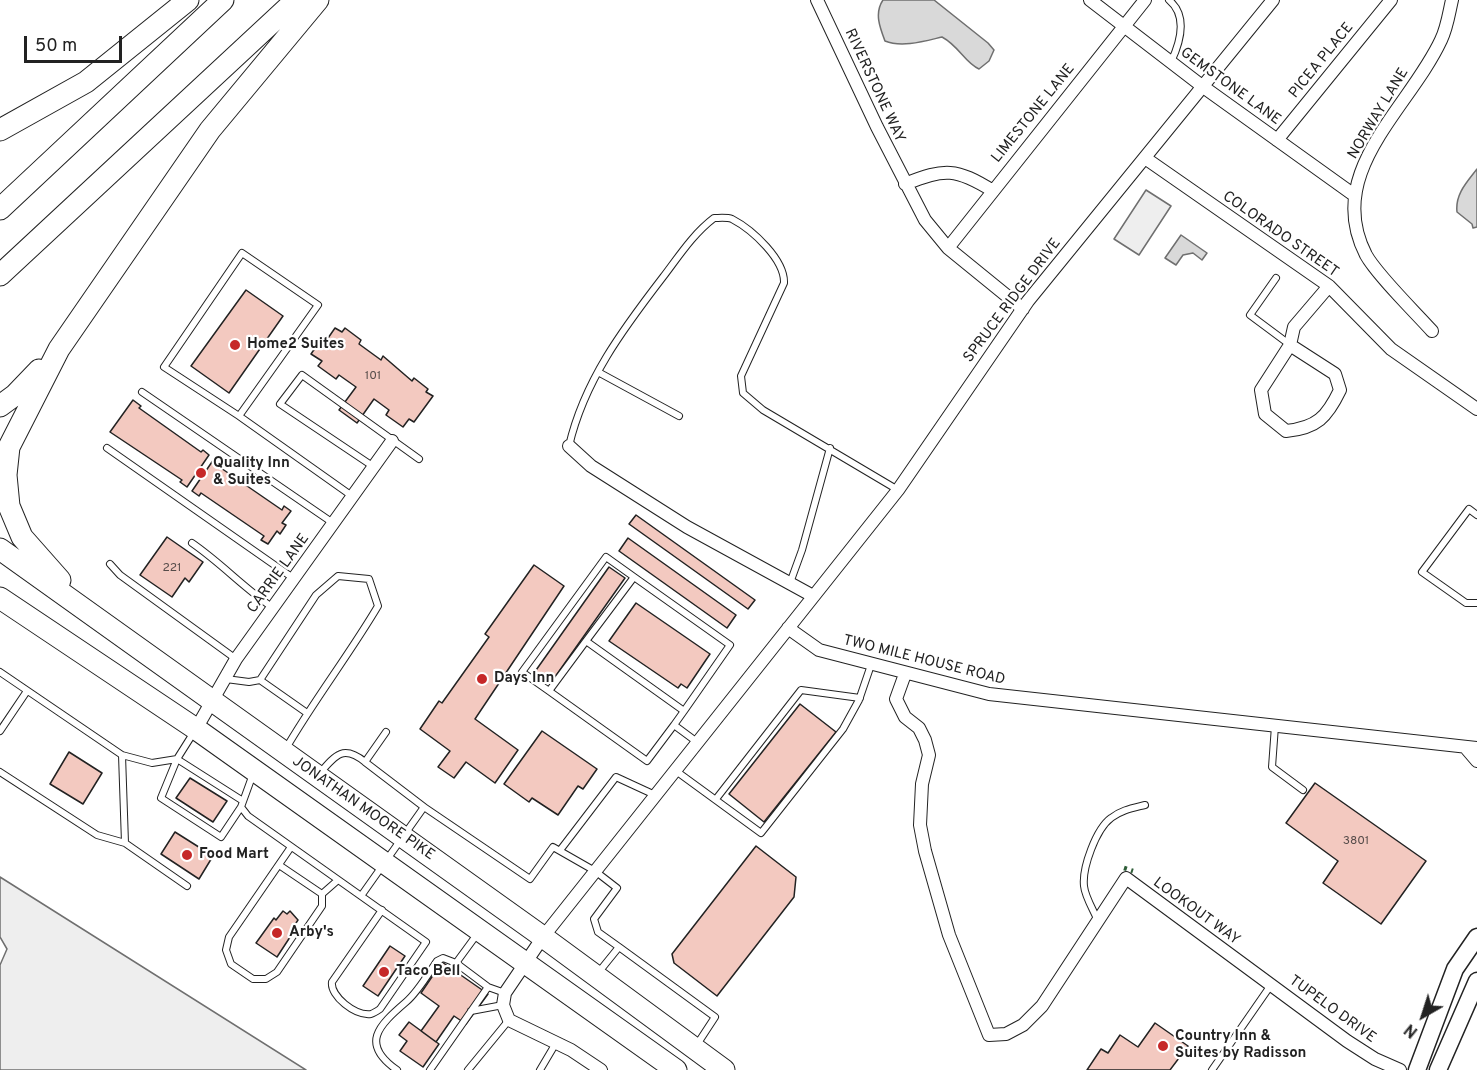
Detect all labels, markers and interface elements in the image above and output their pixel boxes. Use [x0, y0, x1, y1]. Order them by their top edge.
street label: PICEA PLACE [1286, 20, 1358, 102]
scale bar [27, 24, 124, 62]
street label: RIVERSTONE WAY [840, 26, 908, 146]
text: 50 m [35, 35, 77, 58]
street label: GEMSTONE LANE [1176, 44, 1284, 130]
street label: LIMESTONE LANE [989, 61, 1079, 167]
street label: NORWAY LANE [1345, 65, 1413, 163]
street label: COLORADO STREET [1218, 188, 1342, 282]
street label: SPRUCE RIDGE DRIVE [960, 235, 1066, 367]
place label: Home2 Suites [247, 336, 344, 354]
marker: Home2 Suites [228, 338, 242, 352]
house number: 101 [365, 370, 381, 384]
place label: Quality Inn & Suites [213, 455, 290, 490]
marker: Quality Inn & Suites [194, 466, 208, 480]
street label: CARRIE LANE [244, 531, 314, 617]
house number: 221 [162, 562, 182, 576]
street label: TWO MILE HOUSE ROAD [841, 632, 1007, 690]
place label: Days Inn [494, 670, 554, 688]
marker: Days Inn [475, 672, 489, 686]
street label: JONATHAN MOORE PIKE [288, 753, 438, 865]
house number: 3801 [1343, 835, 1369, 849]
place label: Food Mart [199, 846, 269, 864]
marker: Food Mart [180, 848, 194, 862]
street label: LOOKOUT WAY [1149, 874, 1243, 950]
place label: Arby's [289, 924, 334, 942]
marker: Arby's [270, 926, 284, 940]
place label: Taco Bell [396, 963, 460, 981]
marker: Taco Bell [377, 965, 391, 979]
street label: TUPELO DRIVE [1285, 972, 1379, 1048]
north arrow [1393, 986, 1453, 1046]
text: N [1401, 1019, 1422, 1041]
place label: Country Inn & Suites by Radisson [1175, 1028, 1306, 1063]
marker: Country Inn & Suites by Radisson [1156, 1039, 1170, 1053]

